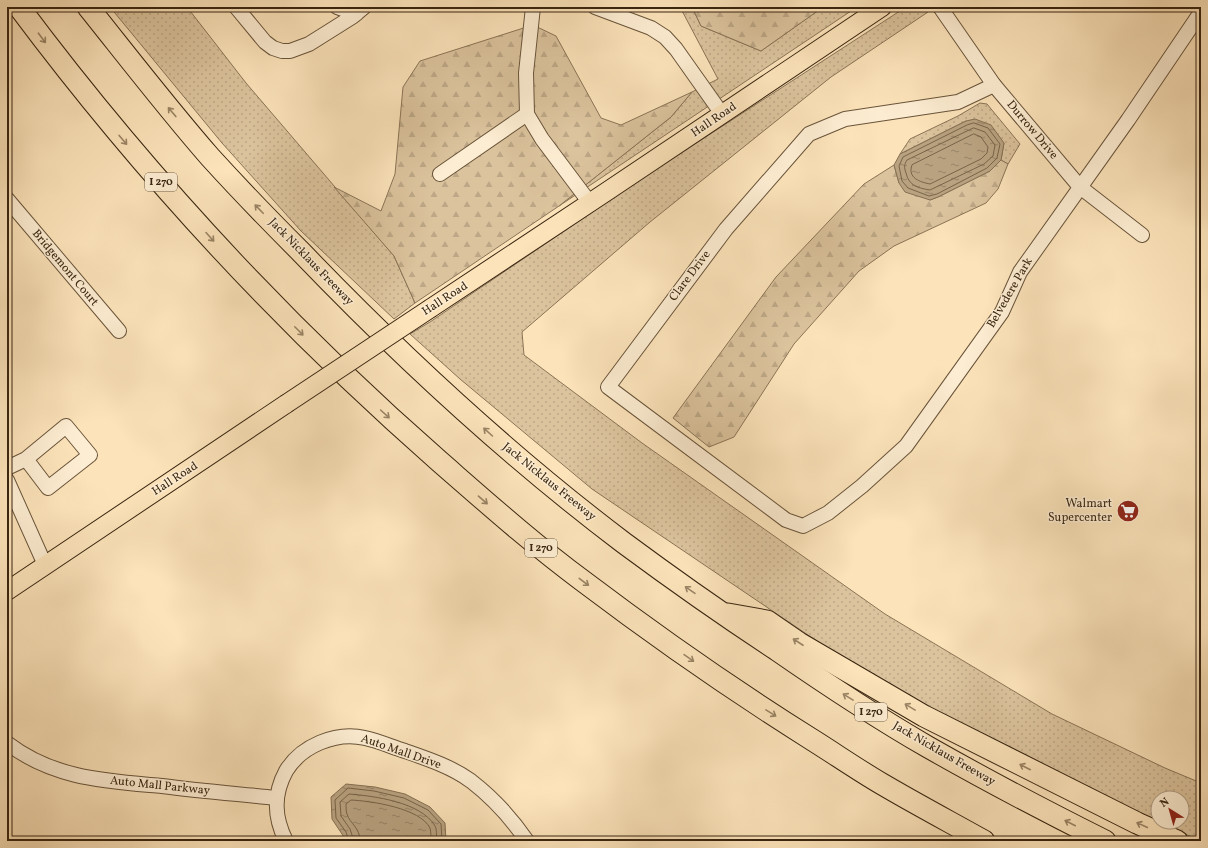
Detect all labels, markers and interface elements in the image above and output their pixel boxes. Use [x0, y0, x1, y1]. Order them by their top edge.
one-way arrow [38, 33, 47, 44]
street label: Durrow Drive [1003, 97, 1062, 163]
street label: Hall Road [688, 99, 740, 141]
one-way arrow [167, 106, 176, 117]
one-way arrow [119, 134, 128, 145]
road number: I 270 [145, 173, 177, 191]
one-way arrow [254, 204, 264, 214]
street label: Jack Nicklaus Freeway [265, 215, 357, 310]
street label: Bridgemont Court [28, 226, 102, 310]
one-way arrow [205, 232, 215, 242]
street label: Clare Drive [666, 247, 715, 305]
street label: Belvedere Park [983, 255, 1037, 331]
street label: Hall Road [419, 278, 471, 320]
one-way arrow [295, 326, 304, 336]
one-way arrow [380, 409, 390, 418]
one-way arrow [484, 428, 494, 437]
street label: Jack Nicklaus Freeway [499, 439, 599, 525]
street label: Hall Road [149, 458, 201, 500]
one-way arrow [478, 495, 488, 504]
place label: Walmart Supercenter [1048, 496, 1112, 526]
supermarket icon: Walmart Supercenter [1115, 498, 1141, 524]
road number: I 270 [525, 539, 557, 557]
one-way arrow [578, 577, 589, 586]
one-way arrow [684, 586, 695, 594]
one-way arrow [792, 637, 804, 645]
one-way arrow [683, 654, 694, 662]
one-way arrow [843, 693, 854, 701]
road number: I 270 [855, 703, 887, 721]
one-way arrow [905, 703, 916, 711]
one-way arrow [765, 710, 777, 718]
street label: Jack Nicklaus Freeway [890, 718, 999, 790]
street label: Auto Mall Drive [359, 731, 444, 773]
one-way arrow [1020, 763, 1032, 770]
street label: Auto Mall Parkway [109, 773, 211, 799]
north arrow [1150, 790, 1190, 830]
text: N [1157, 795, 1173, 812]
one-way arrow [1064, 819, 1076, 826]
one-way arrow [1136, 821, 1148, 828]

